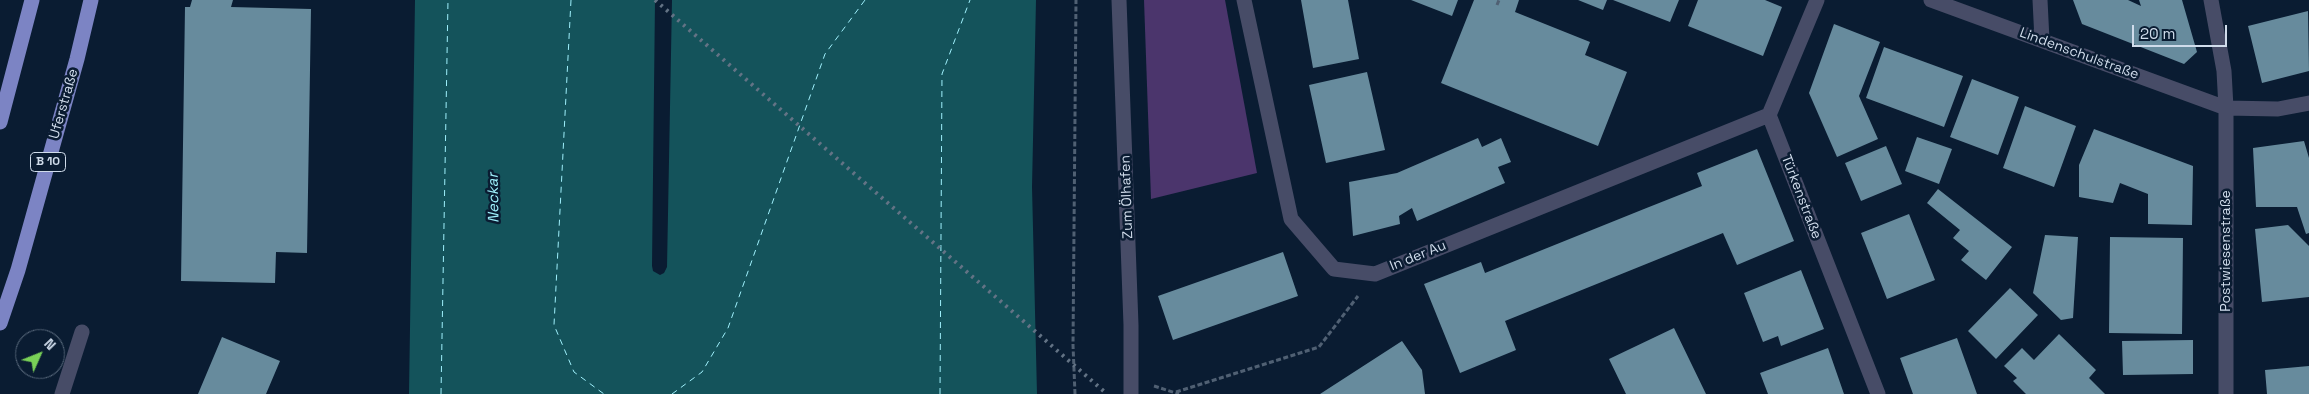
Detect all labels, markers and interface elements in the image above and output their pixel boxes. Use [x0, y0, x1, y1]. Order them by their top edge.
scale bar [2134, 15, 2229, 47]
text: 20 m [2140, 24, 2175, 43]
street label: Lindenschulstraße [2017, 25, 2141, 83]
street label: Uferstraße [46, 67, 82, 141]
road number: B 10 [30, 152, 66, 172]
street label: Türkenstraße [1777, 153, 1825, 241]
street label: Zum Ölhafen [1117, 155, 1137, 239]
water label: Neckar [485, 173, 503, 223]
street label: Postwiesenstraße [2218, 190, 2234, 312]
street label: In der Au [1387, 237, 1449, 275]
north arrow [15, 329, 65, 379]
text: N [40, 335, 60, 354]

